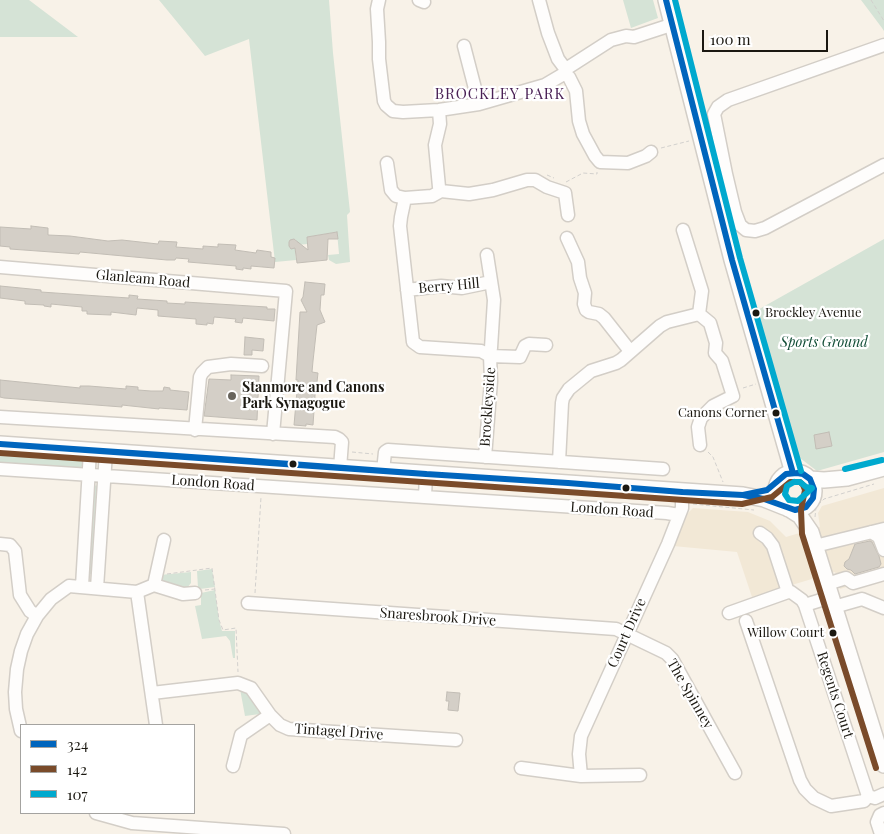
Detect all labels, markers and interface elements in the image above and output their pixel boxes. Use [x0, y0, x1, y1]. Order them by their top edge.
scale bar [704, 20, 830, 52]
text: 100 m [710, 29, 751, 49]
district label: BROCKLEY PARK [433, 85, 567, 103]
street label: Glanleam Road [95, 267, 191, 291]
street label: Berry Hill [418, 275, 480, 297]
place label: Brockley Avenue [765, 305, 861, 321]
marker: Brockley Avenue [751, 308, 761, 318]
park label: Sports Ground [780, 335, 868, 351]
street label: Brockleyside [477, 367, 499, 447]
place label: Stanmore and Canons Park Synagogue [242, 380, 384, 412]
marker: Stanmore and Canons Park Synagogue [226, 390, 238, 402]
place label: Canons Corner [678, 405, 767, 421]
marker: Canons Corner [771, 408, 781, 418]
unlabelled marker [288, 459, 298, 469]
street label: London Road [171, 472, 255, 494]
unlabelled marker [621, 483, 631, 493]
street label: London Road [570, 499, 654, 521]
street label: Court Drive [604, 596, 650, 670]
street label: Snaresbrook Drive [379, 605, 497, 629]
place label: Willow Court [747, 625, 824, 641]
marker: Willow Court [828, 628, 838, 638]
street label: Regents Court [813, 650, 857, 740]
street label: The Spinney [663, 656, 717, 732]
street label: Tintagel Drive [294, 721, 384, 743]
legend [20, 724, 195, 814]
text: 324 [67, 734, 88, 754]
text: 142 [67, 759, 87, 779]
text: 107 [67, 784, 88, 804]

